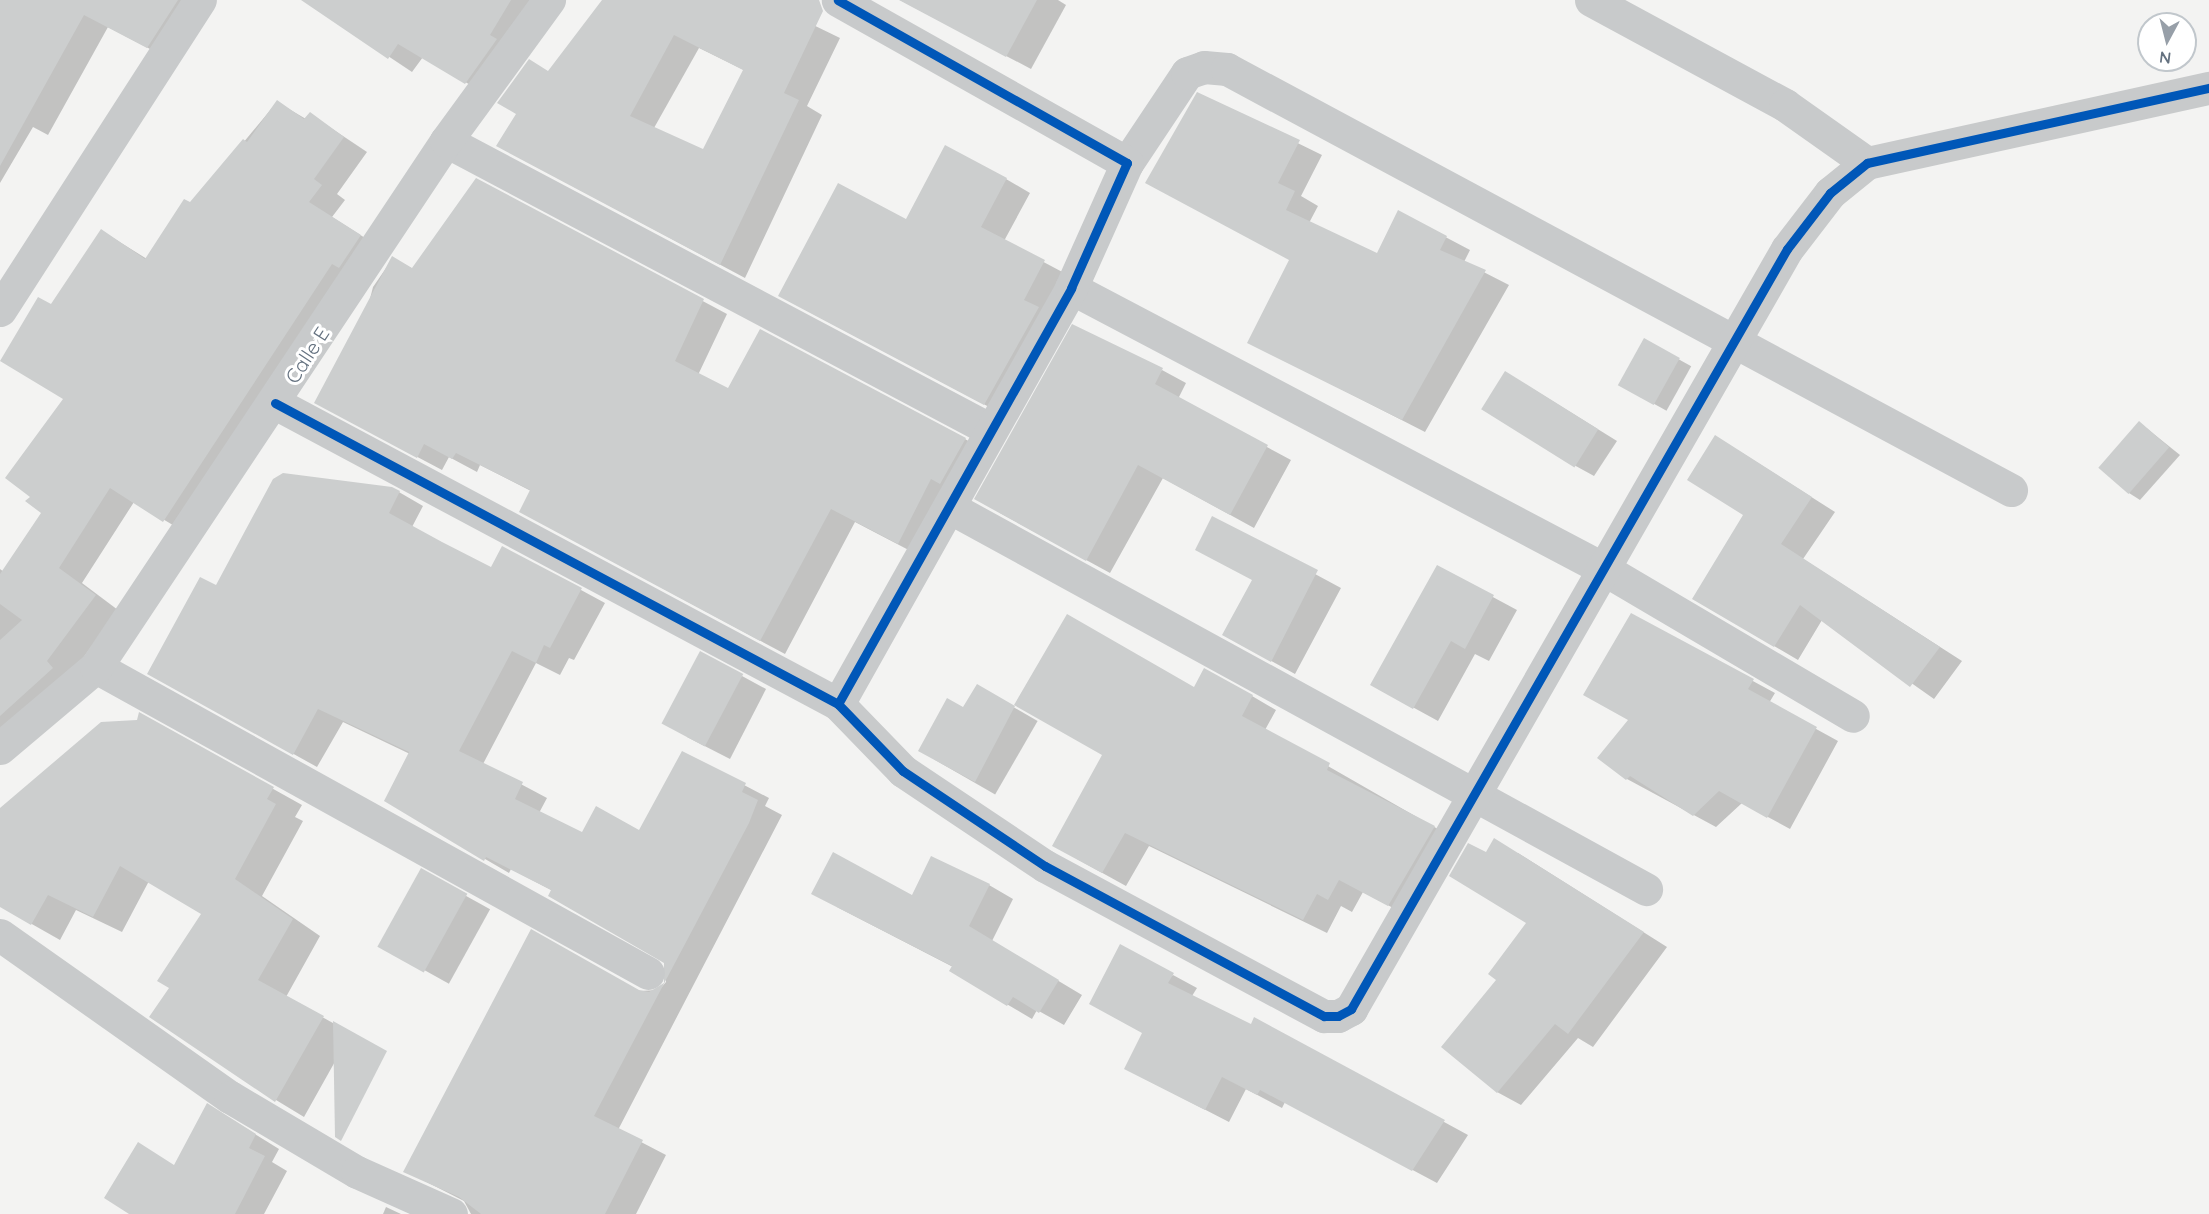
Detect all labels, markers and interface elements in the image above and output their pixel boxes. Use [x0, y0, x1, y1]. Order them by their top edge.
north arrow [2137, 12, 2197, 72]
text: N [2158, 47, 2172, 69]
street label: Calle E [280, 322, 334, 388]

